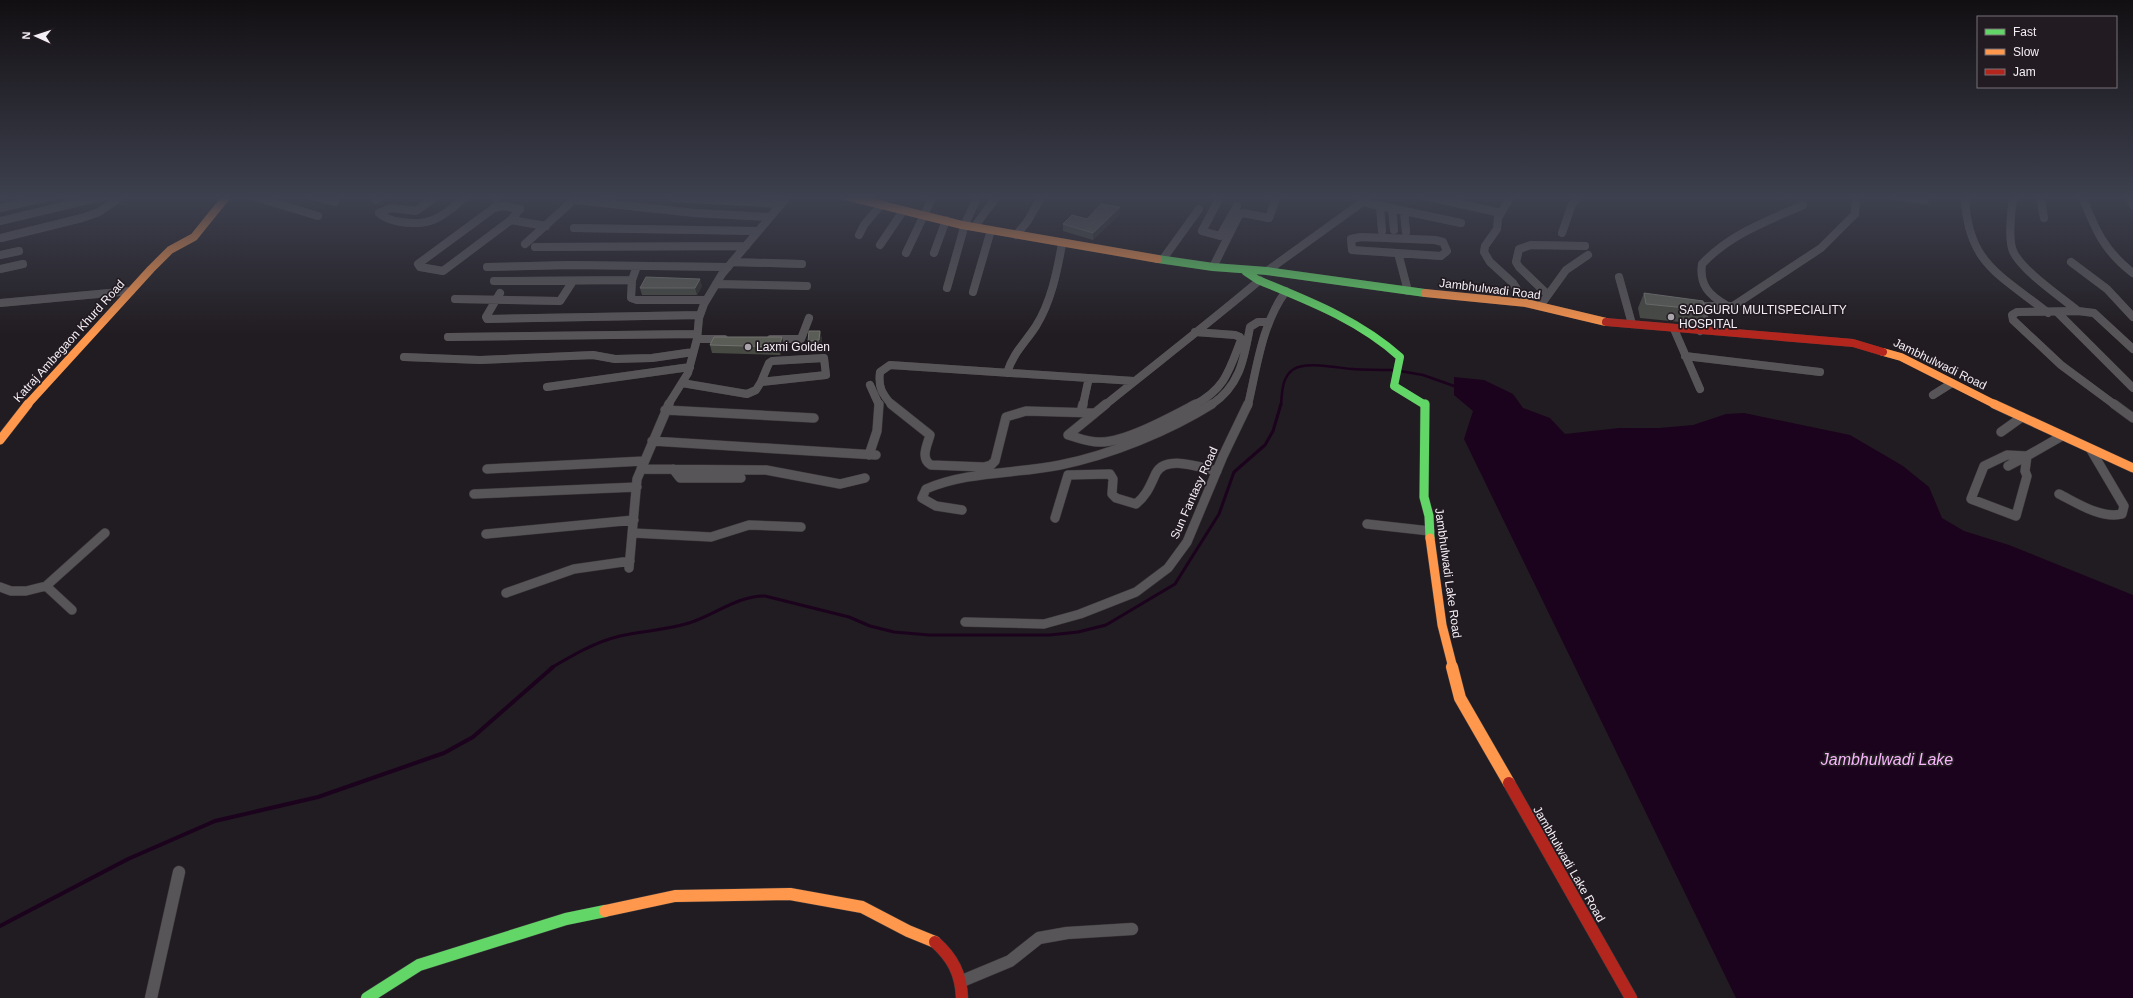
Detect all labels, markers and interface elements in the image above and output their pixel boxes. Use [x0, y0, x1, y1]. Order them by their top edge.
north arrow [16, 16, 56, 56]
legend [1977, 16, 2117, 88]
text: Fast [2013, 25, 2037, 39]
text: N [20, 31, 32, 40]
text: Slow [2013, 45, 2039, 59]
text: Jam [2013, 65, 2036, 79]
street label: Jambhulwadi Road [1438, 276, 1542, 302]
street label: Katraj Ambegaon Khurd Road [10, 277, 128, 405]
place label: SADGURU MULTISPECIALITY HOSPITAL [1679, 303, 1847, 331]
marker: SADGURU MULTISPECIALITY HOSPITAL [1666, 312, 1676, 322]
street label: Jambhulwadi Road [1891, 335, 1989, 393]
place label: Laxmi Golden [756, 340, 830, 354]
marker: Laxmi Golden [743, 342, 753, 352]
street label: Sun Fantasy Road [1167, 445, 1221, 541]
street label: Jambhulwadi Lake Road [1432, 507, 1464, 639]
water label: Jambhulwadi Lake [1820, 751, 1953, 768]
street label: Jambhulwadi Lake Road [1530, 804, 1608, 924]

